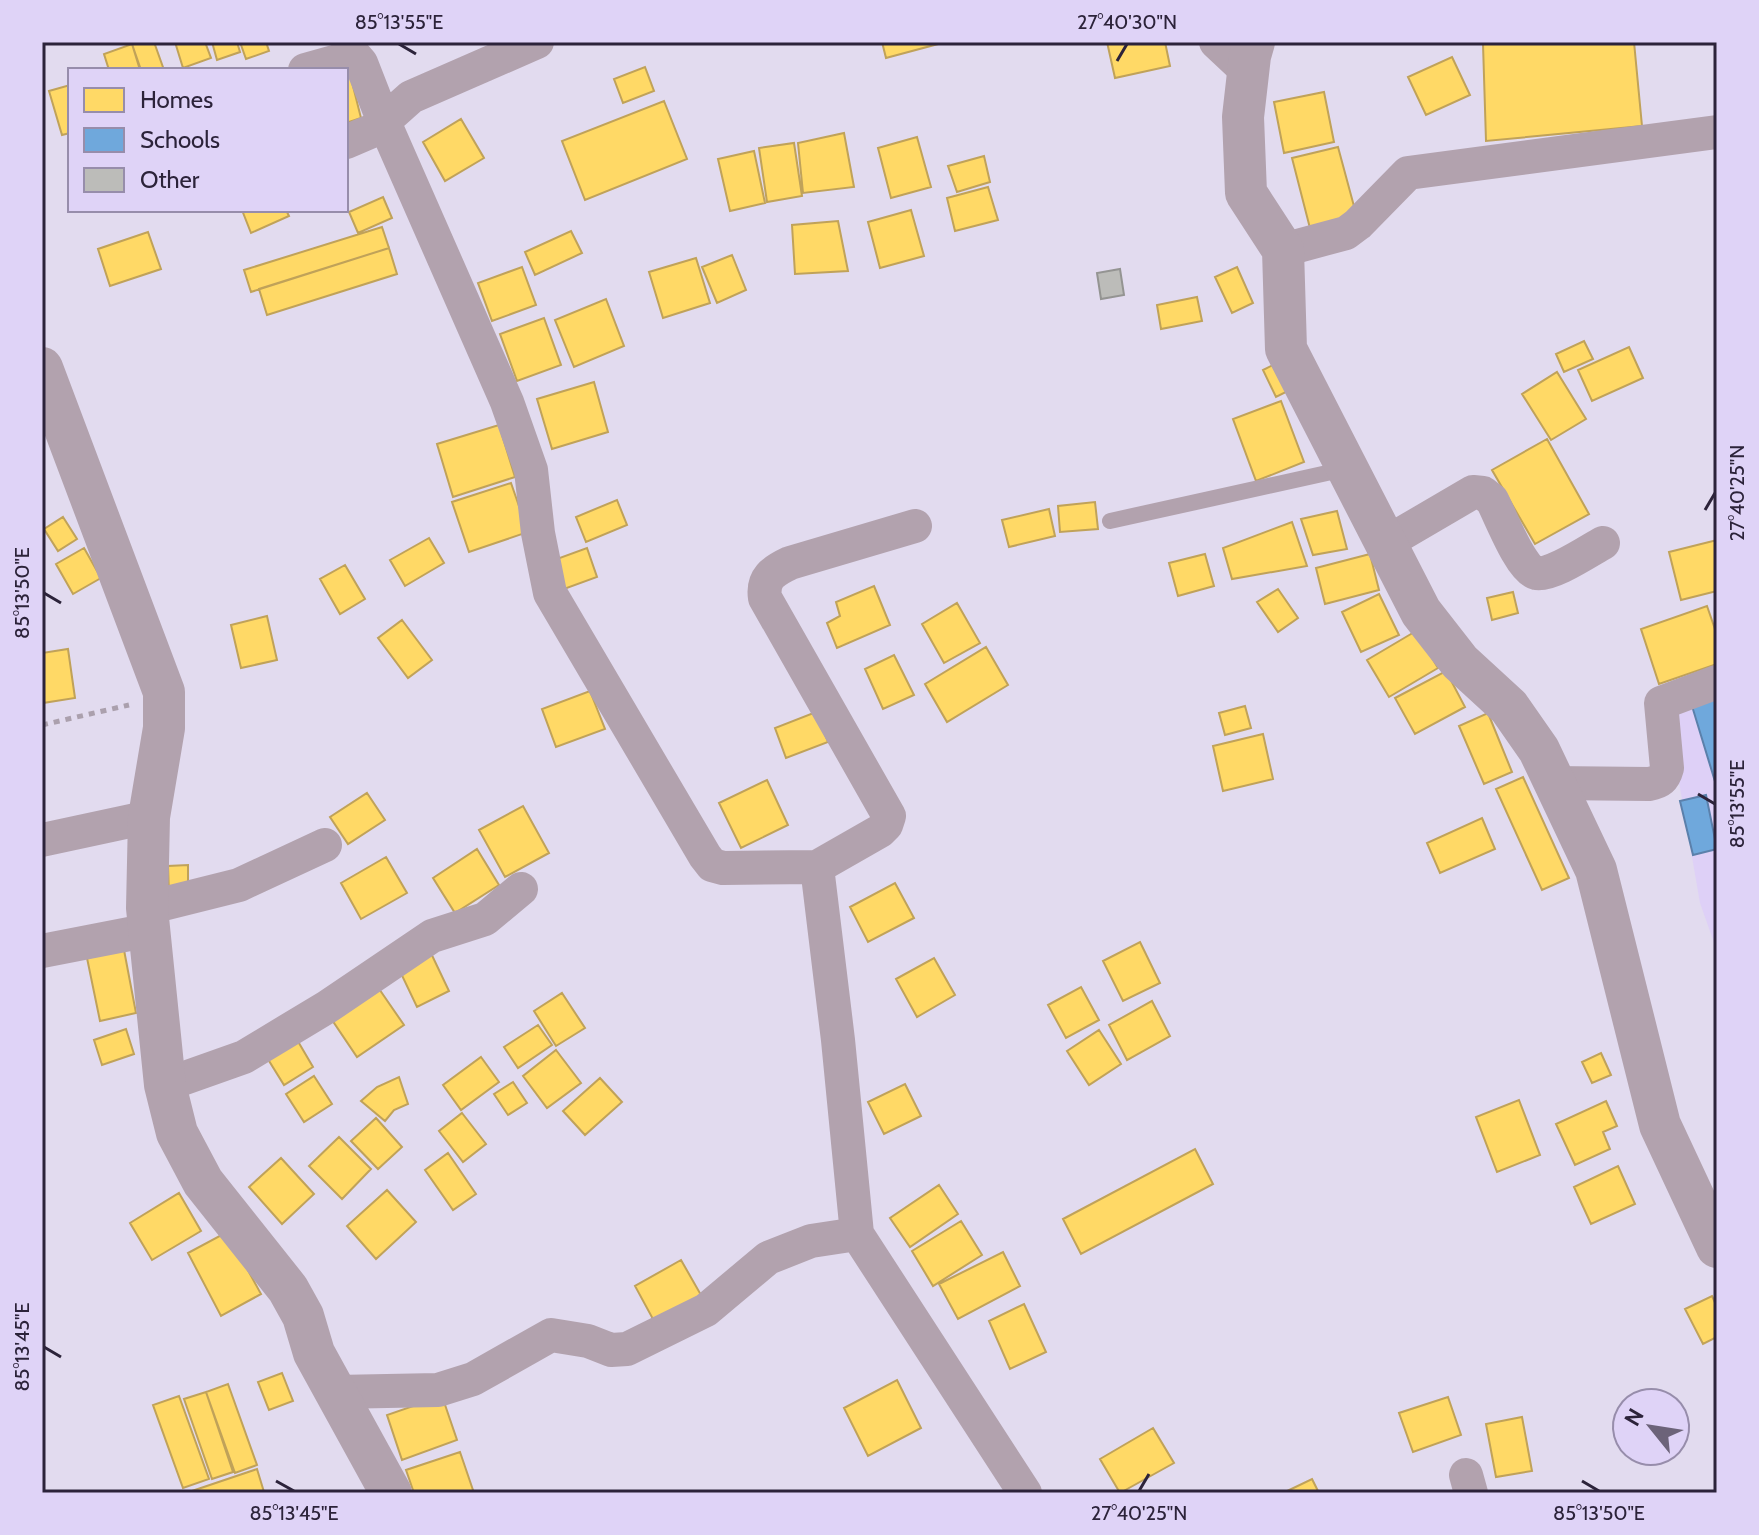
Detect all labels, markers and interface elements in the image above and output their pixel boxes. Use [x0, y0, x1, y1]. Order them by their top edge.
text: 85°13'55"E [355, 10, 443, 34]
text: 27°40'30"N [1077, 10, 1177, 34]
legend [68, 68, 348, 212]
text: Homes [140, 85, 213, 114]
text: Schools [140, 125, 220, 154]
text: Other [140, 165, 200, 194]
text: 27°40'25"N [1725, 445, 1749, 541]
text: 85°13'50"E [10, 547, 34, 639]
text: 85°13'55"E [1725, 760, 1749, 848]
text: 85°13'45"E [10, 1302, 34, 1392]
north arrow [1611, 1387, 1691, 1467]
text: N [1619, 1404, 1650, 1431]
text: 85°13'45"E [249, 1501, 339, 1525]
text: 27°40'25"N [1091, 1501, 1187, 1525]
text: 85°13'50"E [1553, 1501, 1645, 1525]

